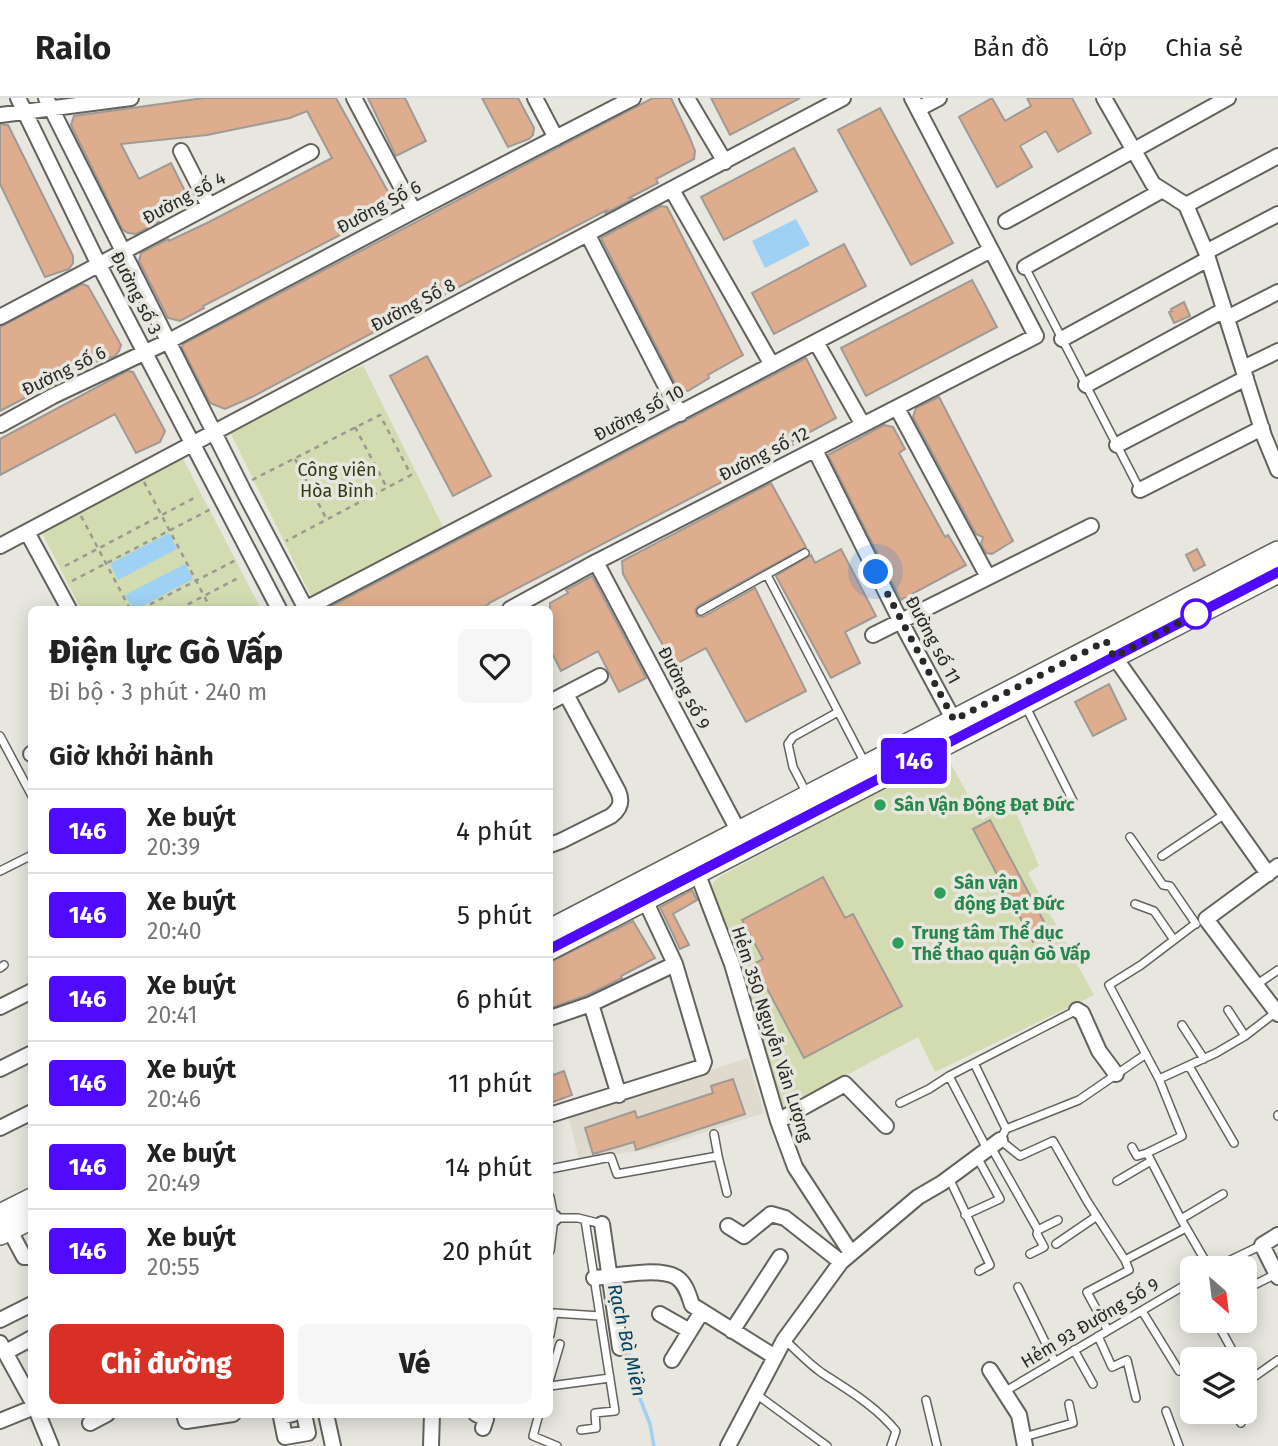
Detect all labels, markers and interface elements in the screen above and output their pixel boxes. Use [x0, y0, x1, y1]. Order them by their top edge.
text: Railo [35, 28, 111, 68]
text: Bản đồ [973, 34, 1049, 62]
text: Lớp [1087, 34, 1127, 62]
text: Chia sẻ [1165, 34, 1243, 62]
street label: Đường số 4 [139, 167, 230, 229]
street label: Đường Số 6 [333, 176, 425, 238]
street label: Đường số 3 [106, 248, 166, 338]
street label: Đường Số 8 [367, 273, 459, 336]
street label: Đường số 6 [18, 341, 110, 401]
street label: Đường số 10 [590, 380, 688, 446]
street label: Đường số 12 [715, 422, 813, 486]
park label: Công viên Hòa Bình [297, 459, 377, 502]
your location [858, 554, 893, 589]
street label: Đường số 11 [901, 592, 965, 688]
unlabelled marker [1181, 599, 1211, 629]
button: heart [458, 629, 532, 703]
text: Điện lực Gò Vấp [49, 632, 283, 672]
street label: Đường số 9 [653, 643, 715, 733]
text: Đi bộ · 3 phút · 240 m [49, 678, 267, 706]
line badge: 146 [874, 738, 954, 784]
text: Giờ khởi hành [49, 741, 214, 772]
text: 146 [895, 747, 933, 775]
place label: Sân Vận Động Đạt Đức [894, 794, 1075, 816]
marker: Sân Vận Động Đạt Đức [872, 797, 888, 813]
text: Xe buýt [147, 802, 236, 833]
text: 4 phút [456, 816, 532, 847]
text: 146 [68, 817, 107, 845]
text: 20:39 [147, 833, 200, 861]
place label: Sân vận động Đạt Đức [954, 872, 1065, 915]
marker: Sân vận động Đạt Đức [932, 885, 948, 901]
text: Xe buýt [147, 886, 236, 917]
text: 5 phút [457, 900, 532, 931]
text: 146 [68, 901, 107, 929]
text: 20:40 [147, 917, 202, 945]
place label: Trung tâm Thể dục Thể thao quận Gò Vấp [912, 920, 1091, 965]
street label: Hẻm 350 Nguyễn Văn Lượng [727, 923, 818, 1145]
marker: Trung tâm Thể dục Thể thao quận Gò Vấp [890, 935, 906, 951]
text: Xe buýt [147, 970, 236, 1001]
text: 6 phút [456, 984, 532, 1015]
text: 146 [68, 985, 107, 1013]
text: 20:41 [147, 1001, 198, 1029]
text: Xe buýt [147, 1054, 236, 1085]
text: 11 phút [448, 1068, 532, 1099]
text: 146 [68, 1069, 107, 1097]
text: 20:46 [147, 1085, 201, 1113]
text: Xe buýt [147, 1138, 236, 1169]
text: 14 phút [445, 1152, 532, 1183]
text: 146 [68, 1153, 107, 1181]
text: 20:49 [147, 1169, 200, 1197]
text: Xe buýt [147, 1222, 236, 1253]
text: 20 phút [443, 1236, 532, 1267]
text: 146 [68, 1237, 107, 1265]
text: 20:55 [147, 1253, 200, 1281]
north arrow [1180, 1256, 1256, 1334]
map controls [1180, 1256, 1257, 1424]
street label: Hẻm 93 Đường Số 9 [1017, 1273, 1163, 1373]
water label: Rạch Bà Miên [603, 1281, 651, 1399]
button: Chỉ đường [49, 1324, 284, 1404]
button: Vé [298, 1324, 532, 1404]
button: layers [1180, 1347, 1257, 1424]

